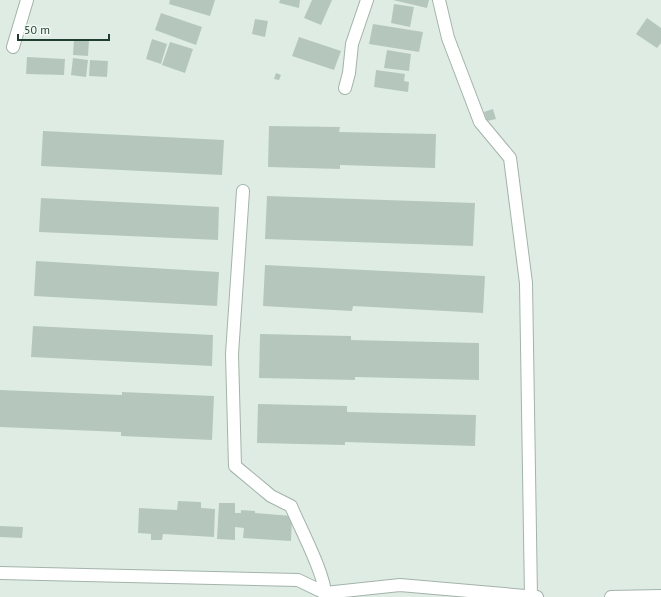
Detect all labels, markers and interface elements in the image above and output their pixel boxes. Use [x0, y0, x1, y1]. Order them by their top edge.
scale bar [18, 16, 109, 42]
text: 50 m [24, 22, 50, 37]

